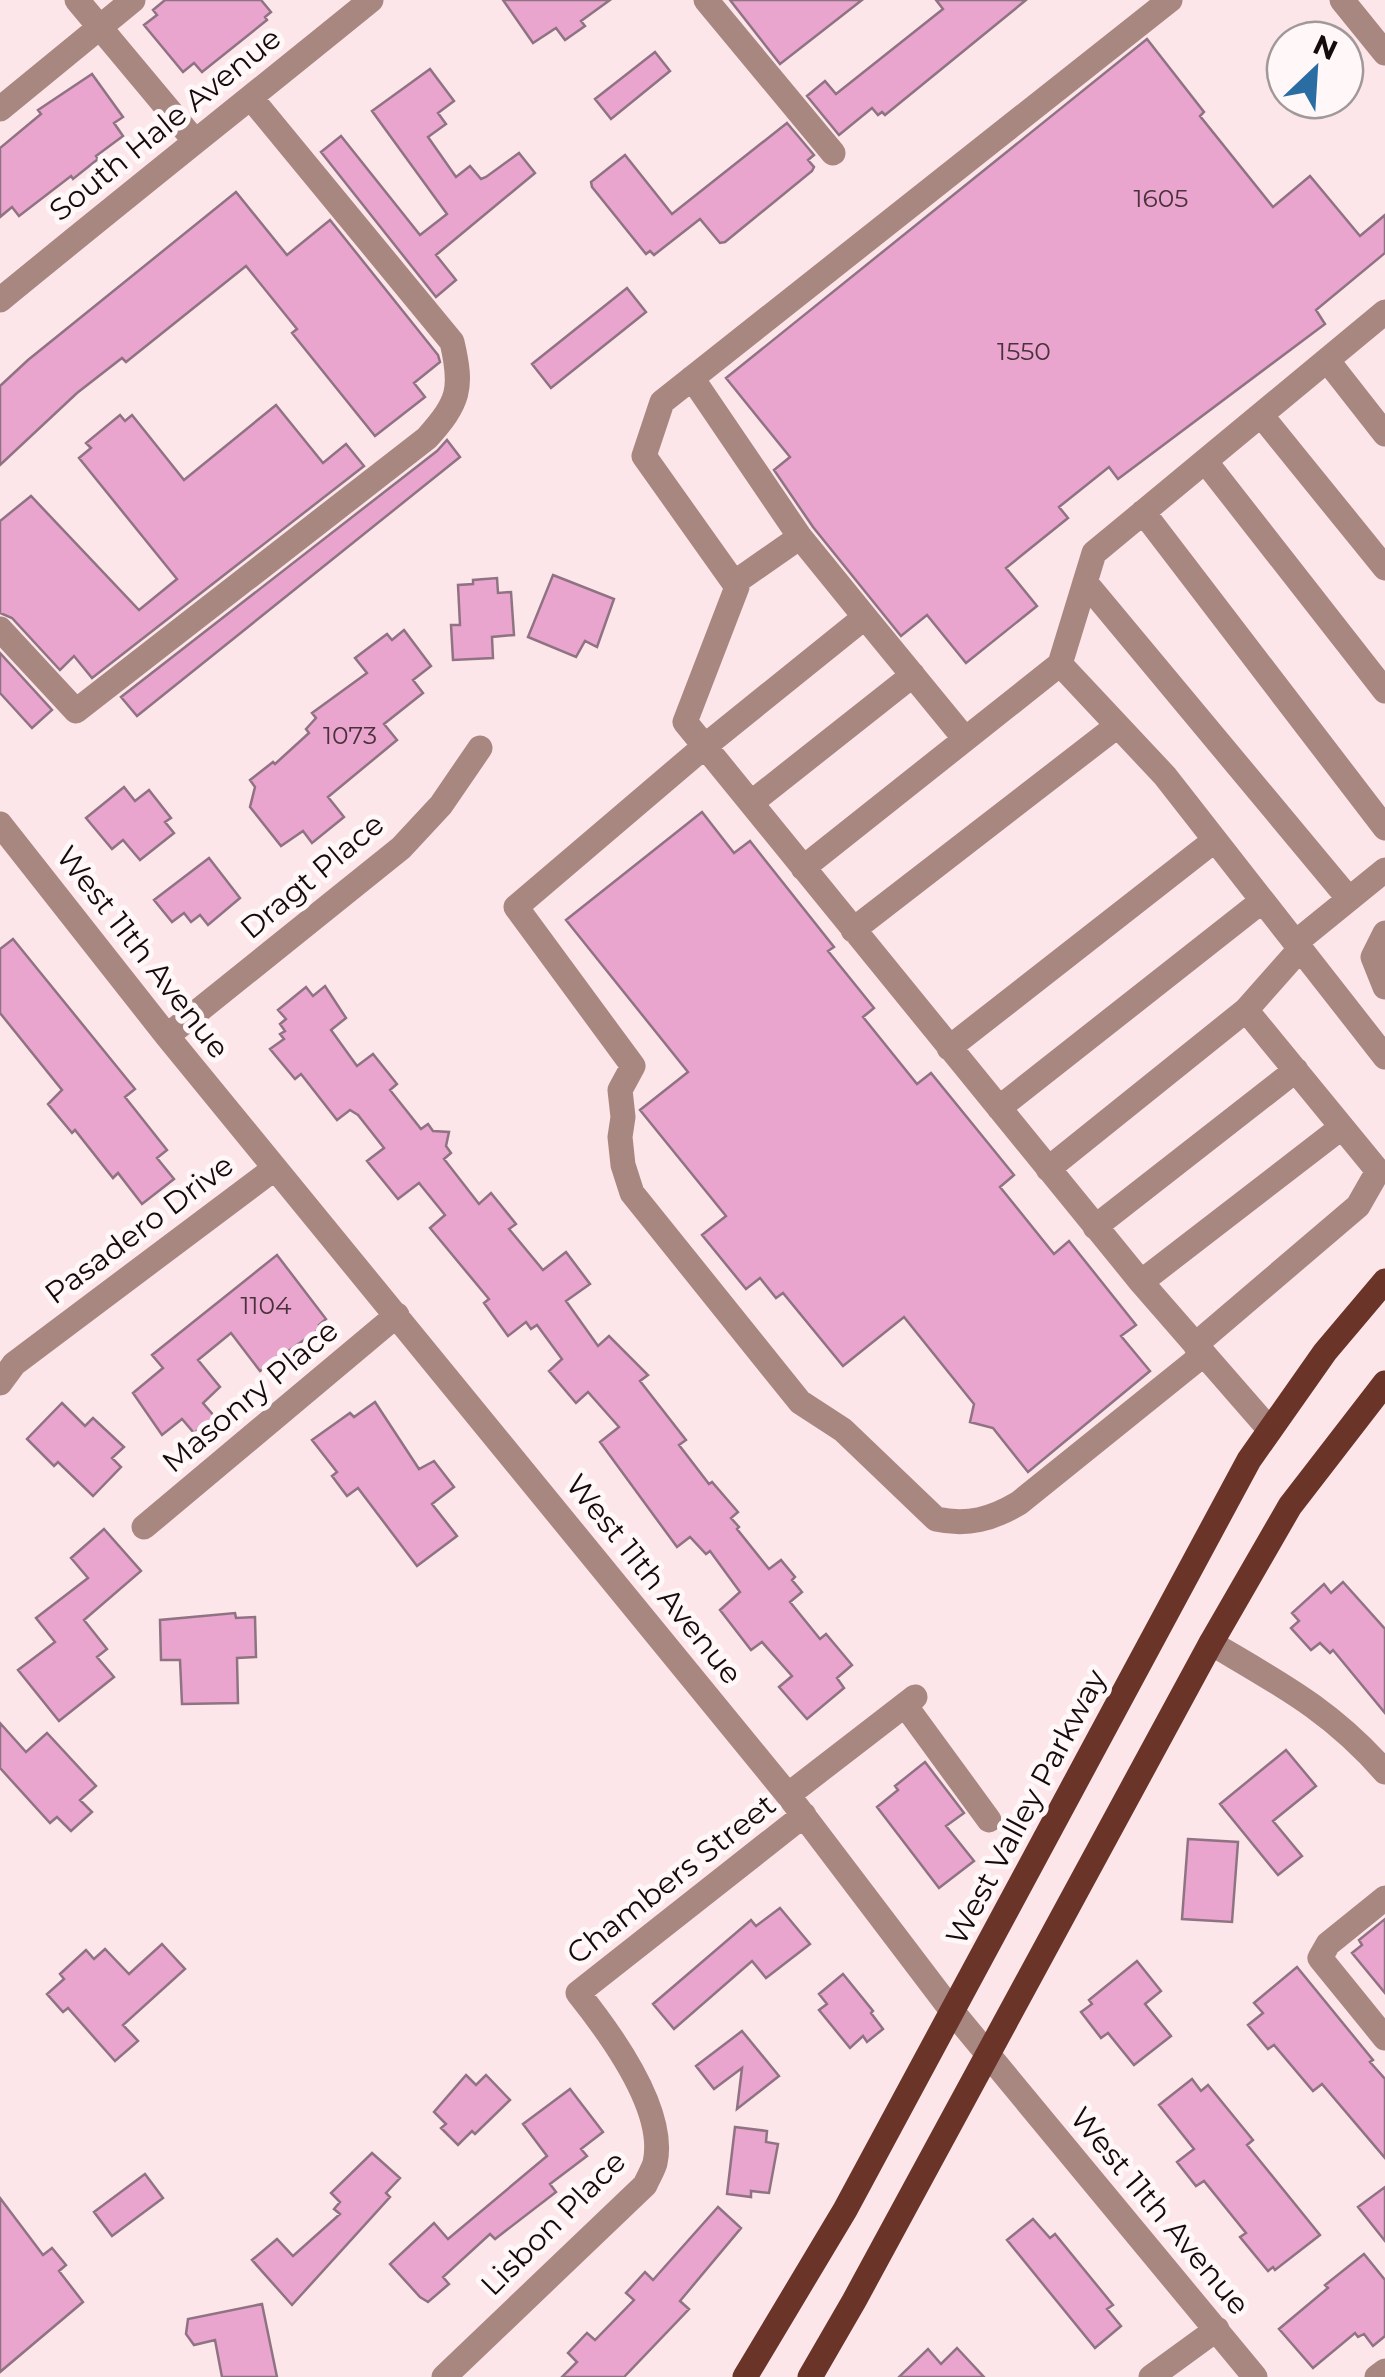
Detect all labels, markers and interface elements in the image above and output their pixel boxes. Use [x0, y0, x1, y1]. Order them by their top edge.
street label: South Hale Avenue [42, 19, 288, 229]
north arrow [1265, 20, 1365, 120]
text: N [1308, 27, 1343, 68]
house number: 1605 [1134, 183, 1188, 213]
house number: 1550 [997, 336, 1051, 366]
house number: 1073 [323, 720, 377, 750]
street label: Dragt Place [233, 805, 391, 947]
street label: West 11th Avenue [48, 838, 238, 1066]
street label: Pasadero Drive [37, 1146, 241, 1312]
house number: 1104 [240, 1290, 292, 1320]
street label: Masonry Place [155, 1312, 345, 1480]
street label: West 11th Avenue [558, 1466, 750, 1692]
street label: West Valley Parkway [938, 1662, 1115, 1951]
street label: Chambers Street [559, 1786, 783, 1972]
street label: West 11th Avenue [1062, 2100, 1258, 2322]
street label: Lisbon Place [473, 2143, 633, 2303]

